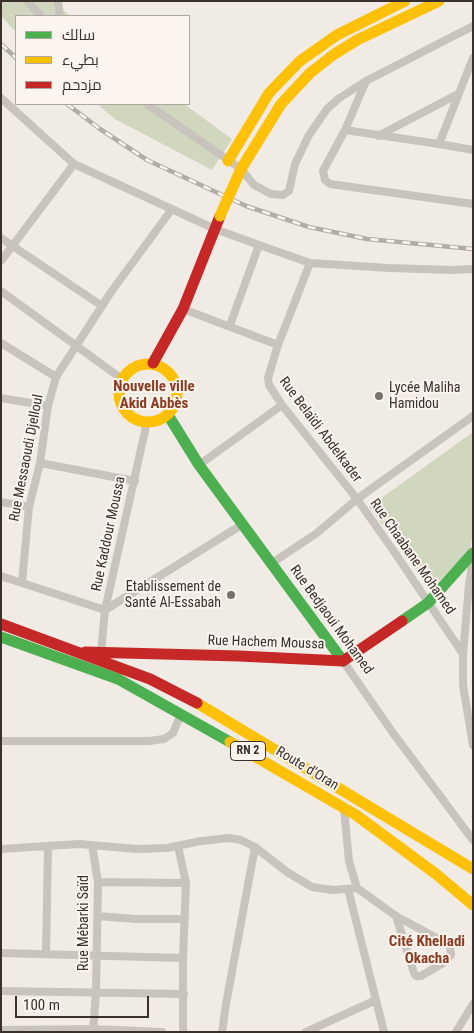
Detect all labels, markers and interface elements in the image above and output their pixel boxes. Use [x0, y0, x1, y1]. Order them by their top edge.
legend [15, 15, 190, 105]
text: سالك [62, 26, 95, 44]
text: بطيء [62, 51, 99, 69]
text: مزدحم [62, 76, 102, 94]
street label: Rue Belaïdi Abdelkader [275, 374, 365, 486]
district label: Nouvelle ville Akid Abbès [113, 378, 195, 413]
place label: Lycée Maliha Hamidou [389, 380, 460, 412]
marker: Lycée Maliha Hamidou [373, 390, 385, 402]
street label: Rue Messaoudi Djelloul [6, 393, 48, 523]
street label: Rue Kaddour Moussa [89, 475, 129, 593]
street label: Rue Chaabane Mohamed [366, 496, 458, 618]
street label: Rue Bedjaoui Mohamed [286, 562, 376, 678]
place label: Etablissement de Santé Al-Essabah [125, 579, 221, 612]
marker: Etablissement de Santé Al-Essabah [225, 589, 237, 601]
street label: Rue Hachem Moussa [207, 633, 325, 653]
road number: RN 2 [230, 741, 266, 760]
street label: Route d'Oran [272, 744, 342, 794]
street label: Rue Mébarki Saïd [76, 875, 92, 971]
district label: Cité Khelladi Okacha [389, 933, 465, 968]
scale bar [18, 986, 151, 1018]
text: 100 m [23, 996, 60, 1014]

